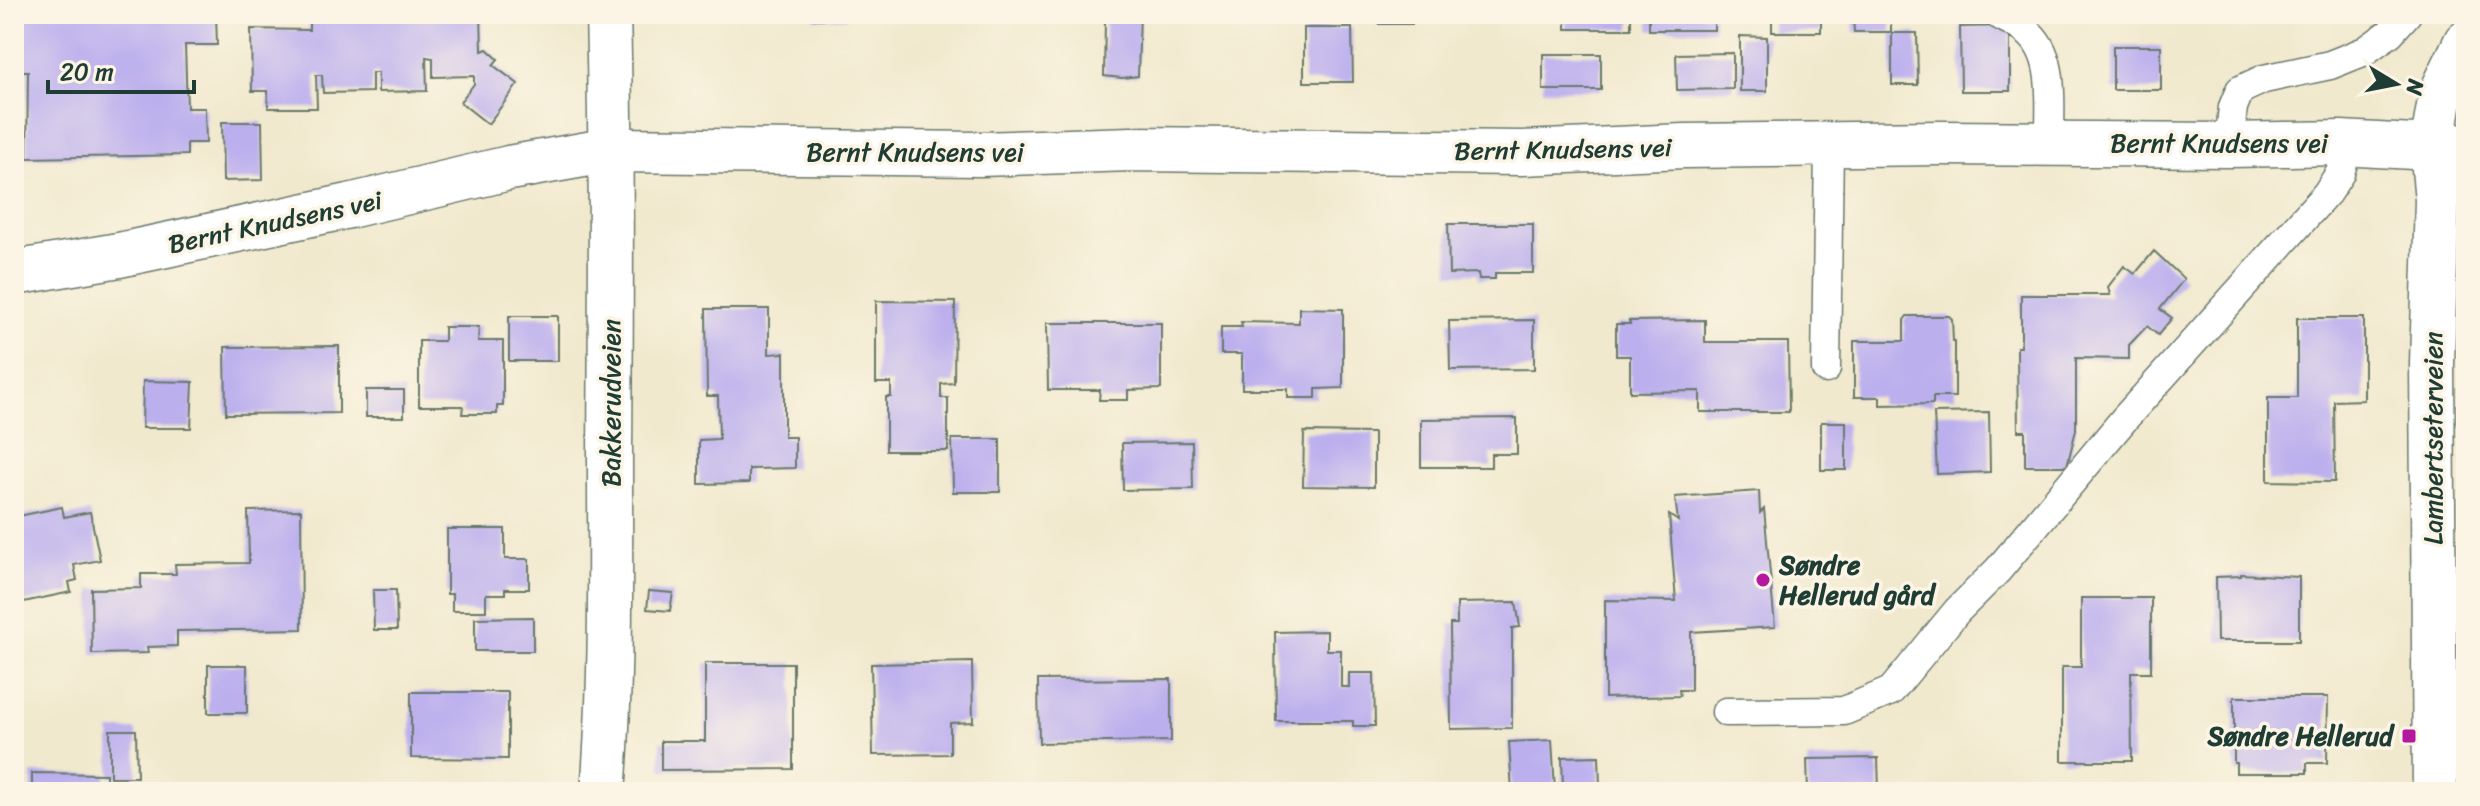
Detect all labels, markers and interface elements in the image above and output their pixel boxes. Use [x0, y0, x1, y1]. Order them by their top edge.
scale bar [48, 44, 194, 94]
north arrow [2356, 44, 2436, 124]
text: 20 m [60, 51, 114, 93]
text: N [2395, 76, 2436, 99]
street label: Bernt Knudsens vei [2110, 120, 2329, 166]
street label: Bernt Knudsens vei [1454, 124, 1673, 174]
street label: Bernt Knudsens vei [806, 129, 1025, 175]
street label: Bernt Knudsens vei [164, 177, 387, 267]
street label: Bakkerudveien [588, 319, 634, 487]
street label: Lambertseterveien [2410, 331, 2456, 545]
place label: Søndre Hellerud gård [1778, 542, 1937, 618]
marker: Søndre Hellerud gård [1754, 571, 1772, 589]
place label: Søndre Hellerud [2207, 713, 2395, 759]
marker: Søndre Hellerud [2400, 727, 2418, 745]

